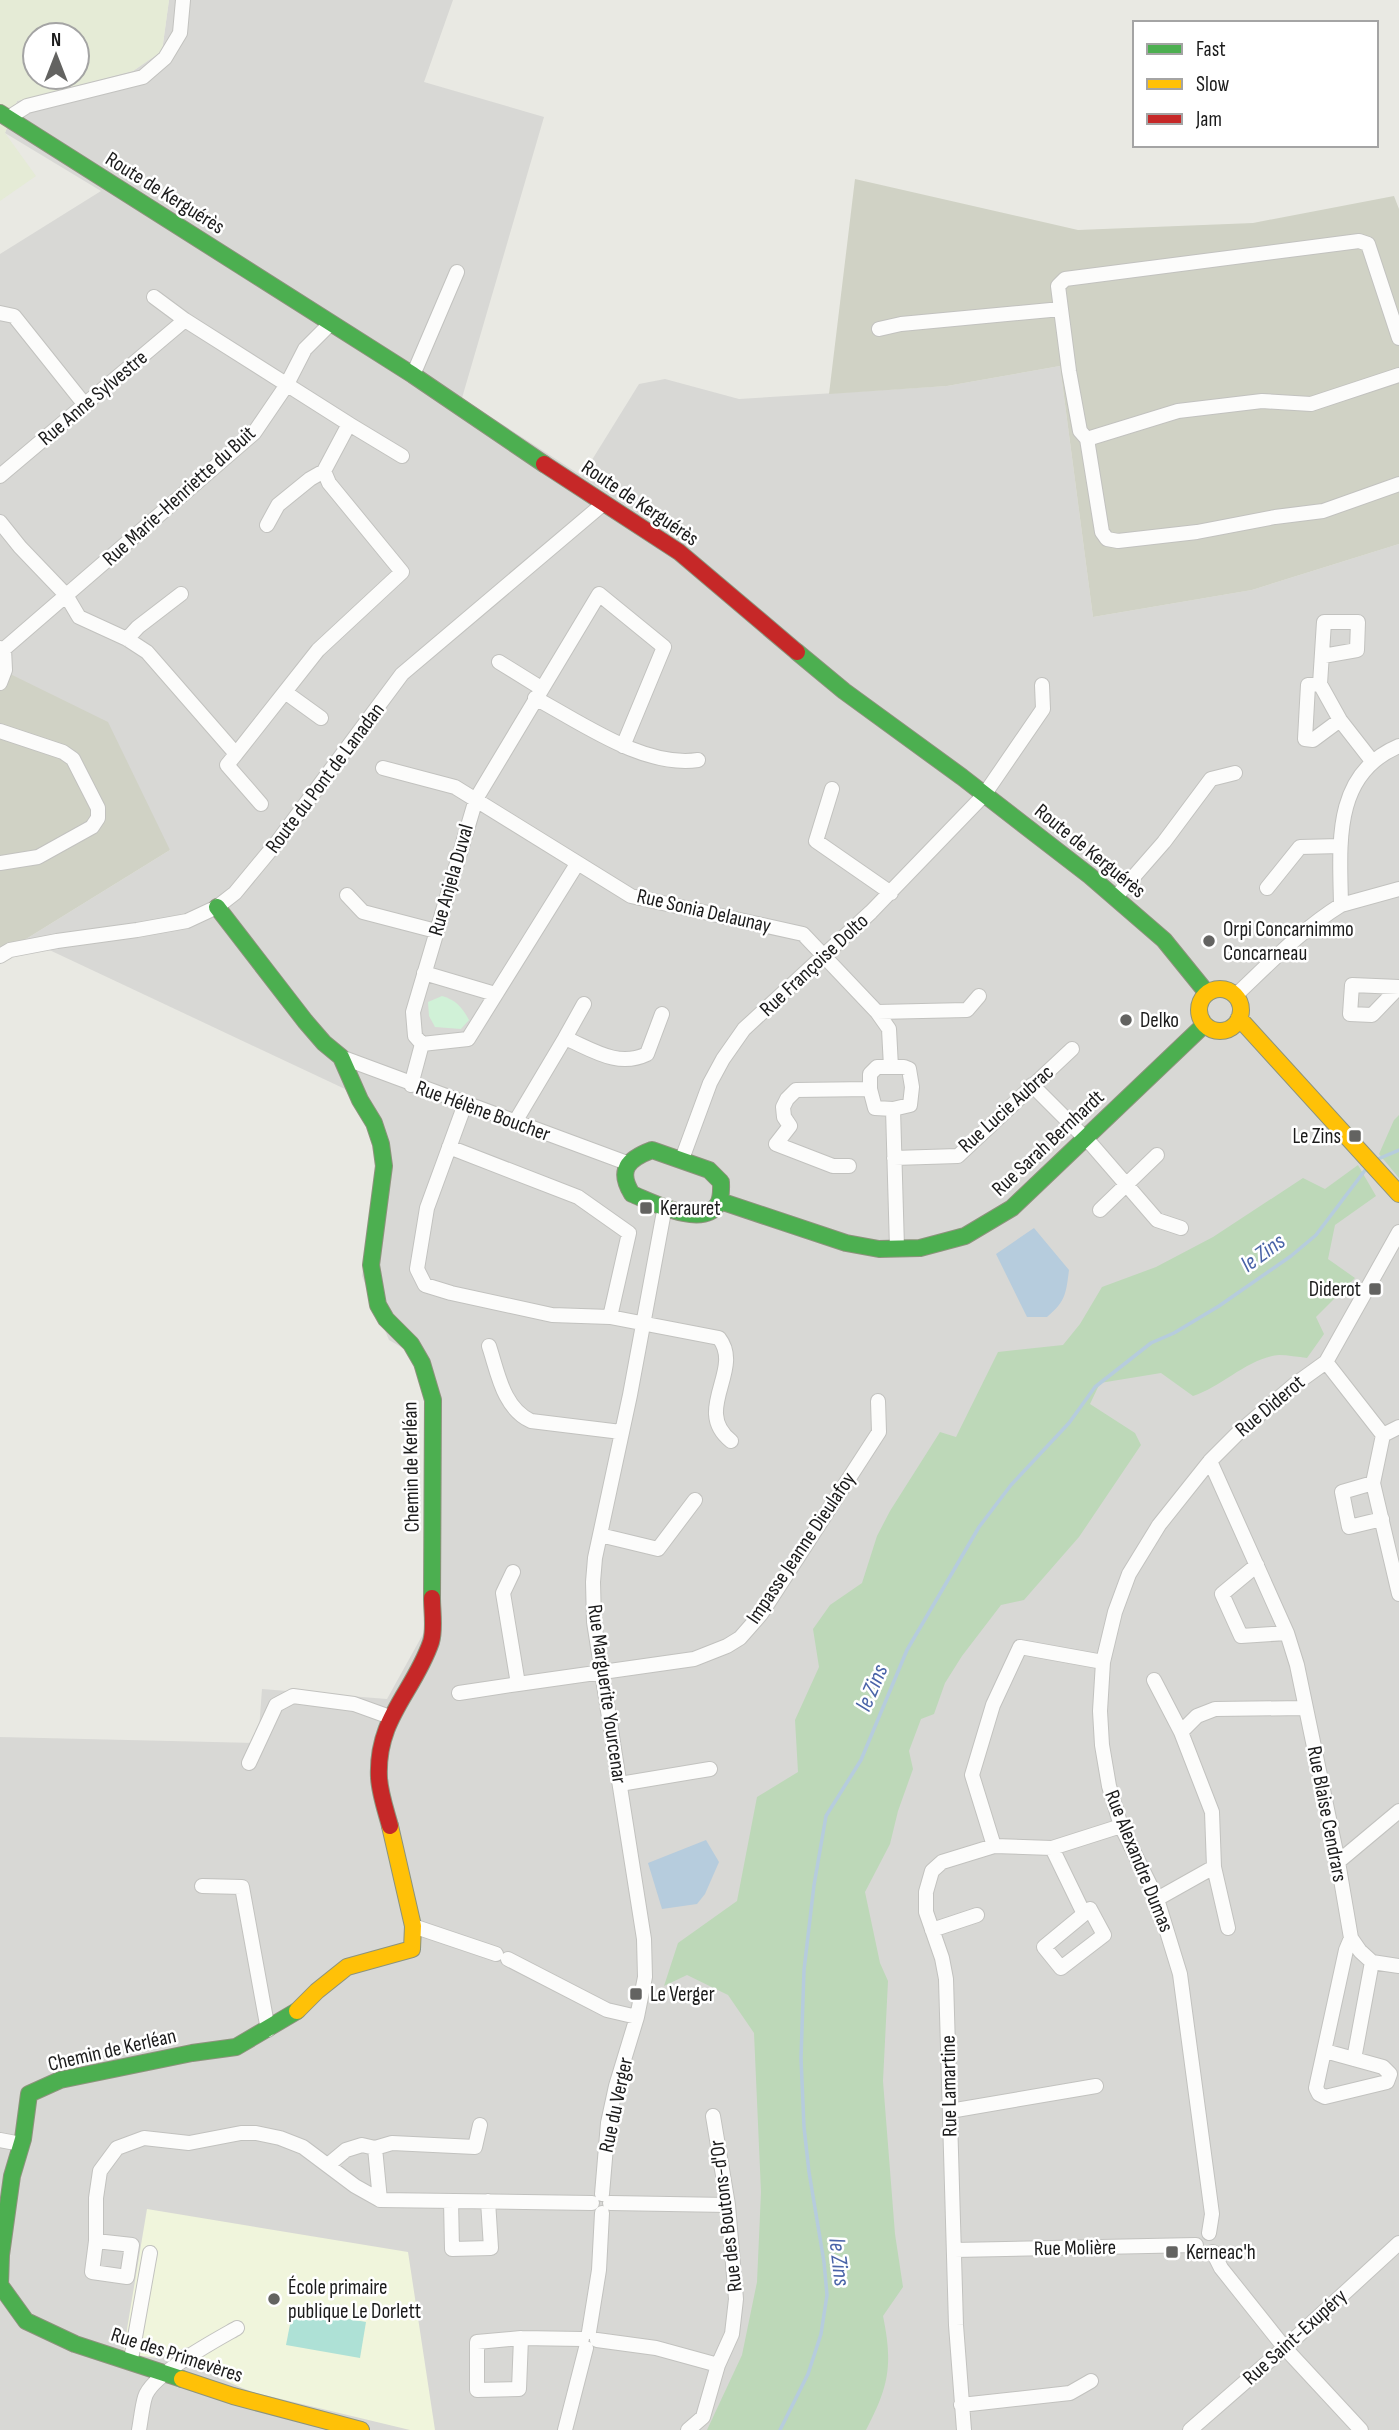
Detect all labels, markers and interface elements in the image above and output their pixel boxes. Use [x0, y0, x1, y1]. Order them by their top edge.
north arrow [21, 21, 91, 91]
legend [1133, 21, 1378, 147]
text: N [51, 29, 61, 52]
text: Fast [1196, 37, 1226, 62]
text: Slow [1196, 72, 1230, 97]
text: Jam [1195, 107, 1222, 132]
street label: Route de Kerguérès [101, 146, 229, 240]
street label: Rue Anne Sylvestre [33, 345, 153, 451]
street label: Rue Marie-Henriette du Buit [97, 421, 261, 571]
street label: Route de Kerguérès [577, 455, 703, 551]
street label: Route du Pont de Lanadan [260, 698, 390, 858]
street label: Route de Kerguérès [1029, 799, 1151, 903]
street label: Rue Anjela Duval [423, 821, 479, 939]
street label: Rue Sonia Delaunay [635, 883, 773, 939]
street label: Rue Françoise Dolto [755, 908, 873, 1022]
place label: Orpi Concarnimmo Concarneau [1223, 917, 1354, 966]
marker: Orpi Concarnimmo Concarneau [1201, 933, 1217, 949]
place label: Delko [1140, 1008, 1179, 1033]
marker: Delko [1118, 1012, 1134, 1028]
street label: Rue Lucie Aubrac [953, 1060, 1059, 1158]
street label: Rue Hélène Boucher [412, 1075, 554, 1147]
street label: Rue Sarah Bernhardt [987, 1085, 1109, 1201]
place label: Le Zins [1293, 1124, 1341, 1149]
marker: Le Zins [1347, 1128, 1363, 1144]
place label: Kerauret [660, 1196, 721, 1221]
marker: Kerauret [638, 1200, 654, 1216]
water label: le Zins [1235, 1228, 1291, 1278]
place label: Diderot [1309, 1277, 1361, 1302]
marker: Diderot [1367, 1281, 1383, 1297]
street label: Rue Diderot [1230, 1370, 1310, 1442]
street label: Chemin de Kerléan [397, 1401, 425, 1533]
street label: Impasse Jeanne Dieulafoy [741, 1467, 861, 1629]
street label: Rue Marguerite Yourcenar [582, 1603, 632, 1785]
water label: le Zins [850, 1660, 894, 1716]
street label: Rue Blaise Cendrars [1302, 1744, 1352, 1884]
street label: Rue Alexandre Dumas [1099, 1786, 1179, 1936]
place label: Le Verger [650, 1982, 715, 2007]
marker: Le Verger [628, 1986, 644, 2002]
street label: Chemin de Kerléan [45, 2023, 179, 2077]
street label: Rue Lamartine [936, 2035, 962, 2137]
street label: Rue du Verger [594, 2055, 638, 2155]
street label: Rue des Boutons-d'Or [704, 2139, 748, 2293]
street label: Rue Molière [1034, 2235, 1116, 2261]
water label: le Zins [822, 2236, 856, 2288]
place label: Kerneac'h [1186, 2240, 1256, 2265]
marker: Kerneac'h [1164, 2244, 1180, 2260]
place label: École primaire publique Le Dorlett [288, 2275, 421, 2324]
street label: Rue Saint-Exupéry [1238, 2284, 1352, 2390]
marker: École primaire publique Le Dorlett [266, 2291, 282, 2307]
street label: Rue des Primevères [108, 2322, 246, 2388]

